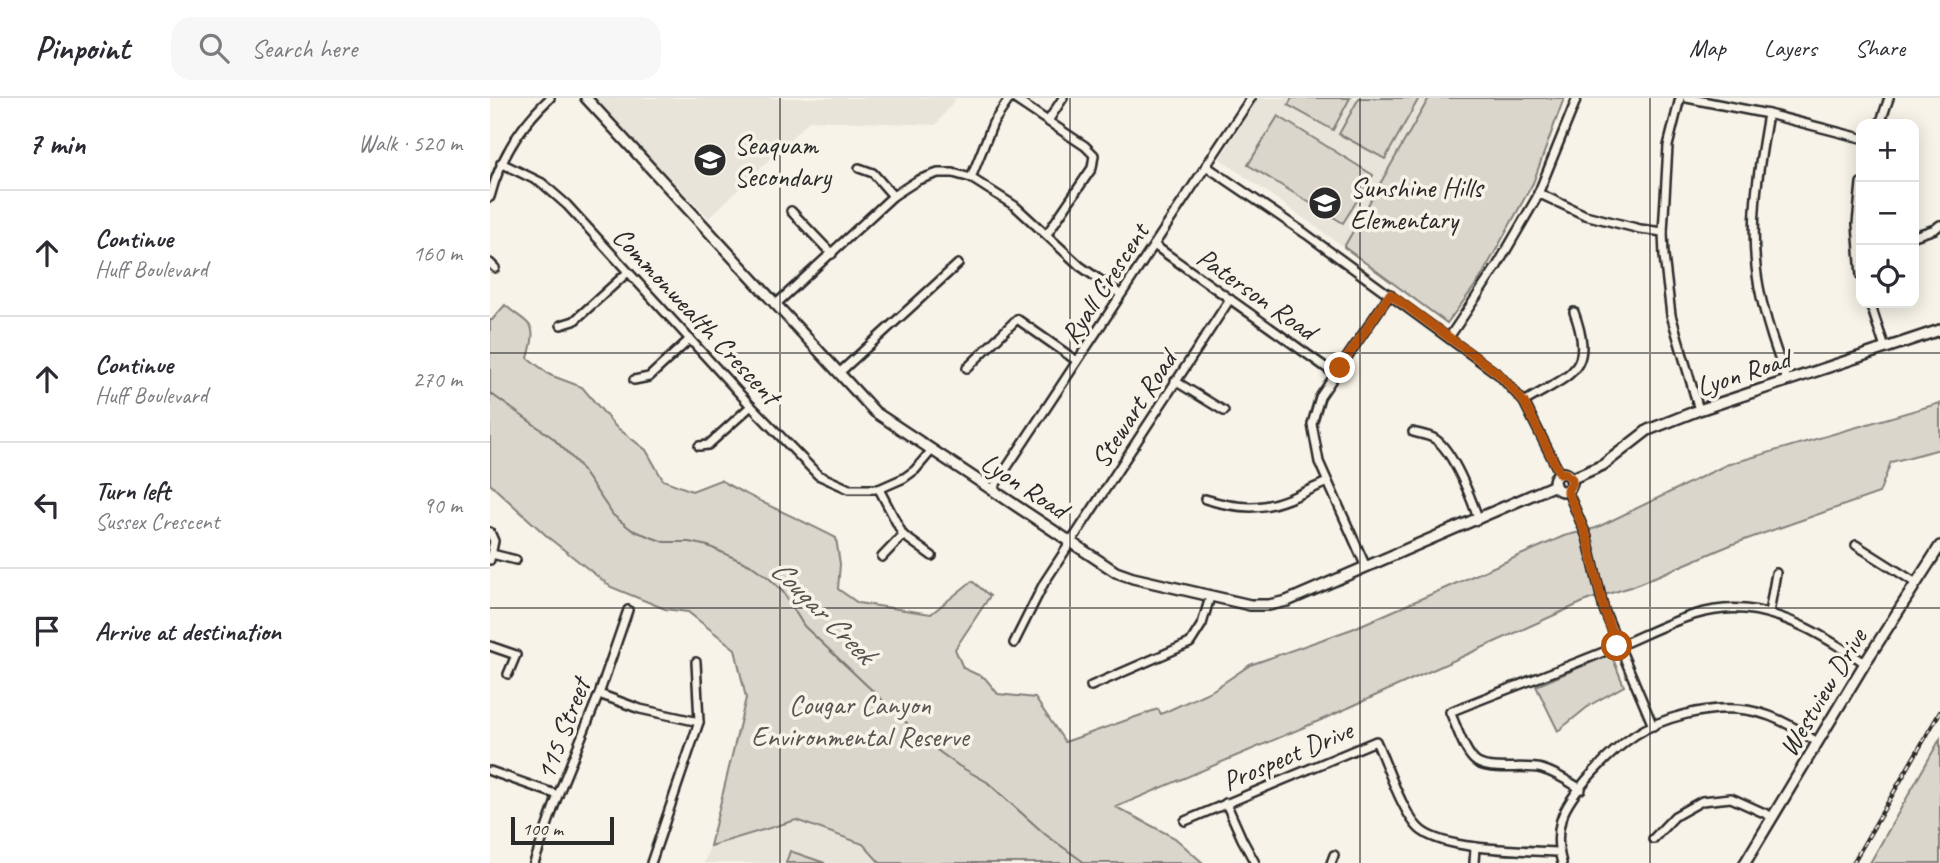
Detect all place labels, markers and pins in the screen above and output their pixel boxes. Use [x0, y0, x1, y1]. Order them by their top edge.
place label: Seaquam Secondary [734, 127, 833, 194]
school or university icon: Seaquam Secondary [691, 141, 729, 179]
place label: Sunshine Hills Elementary [1350, 170, 1485, 237]
school or university icon: Sunshine Hills Elementary [1306, 184, 1344, 222]

